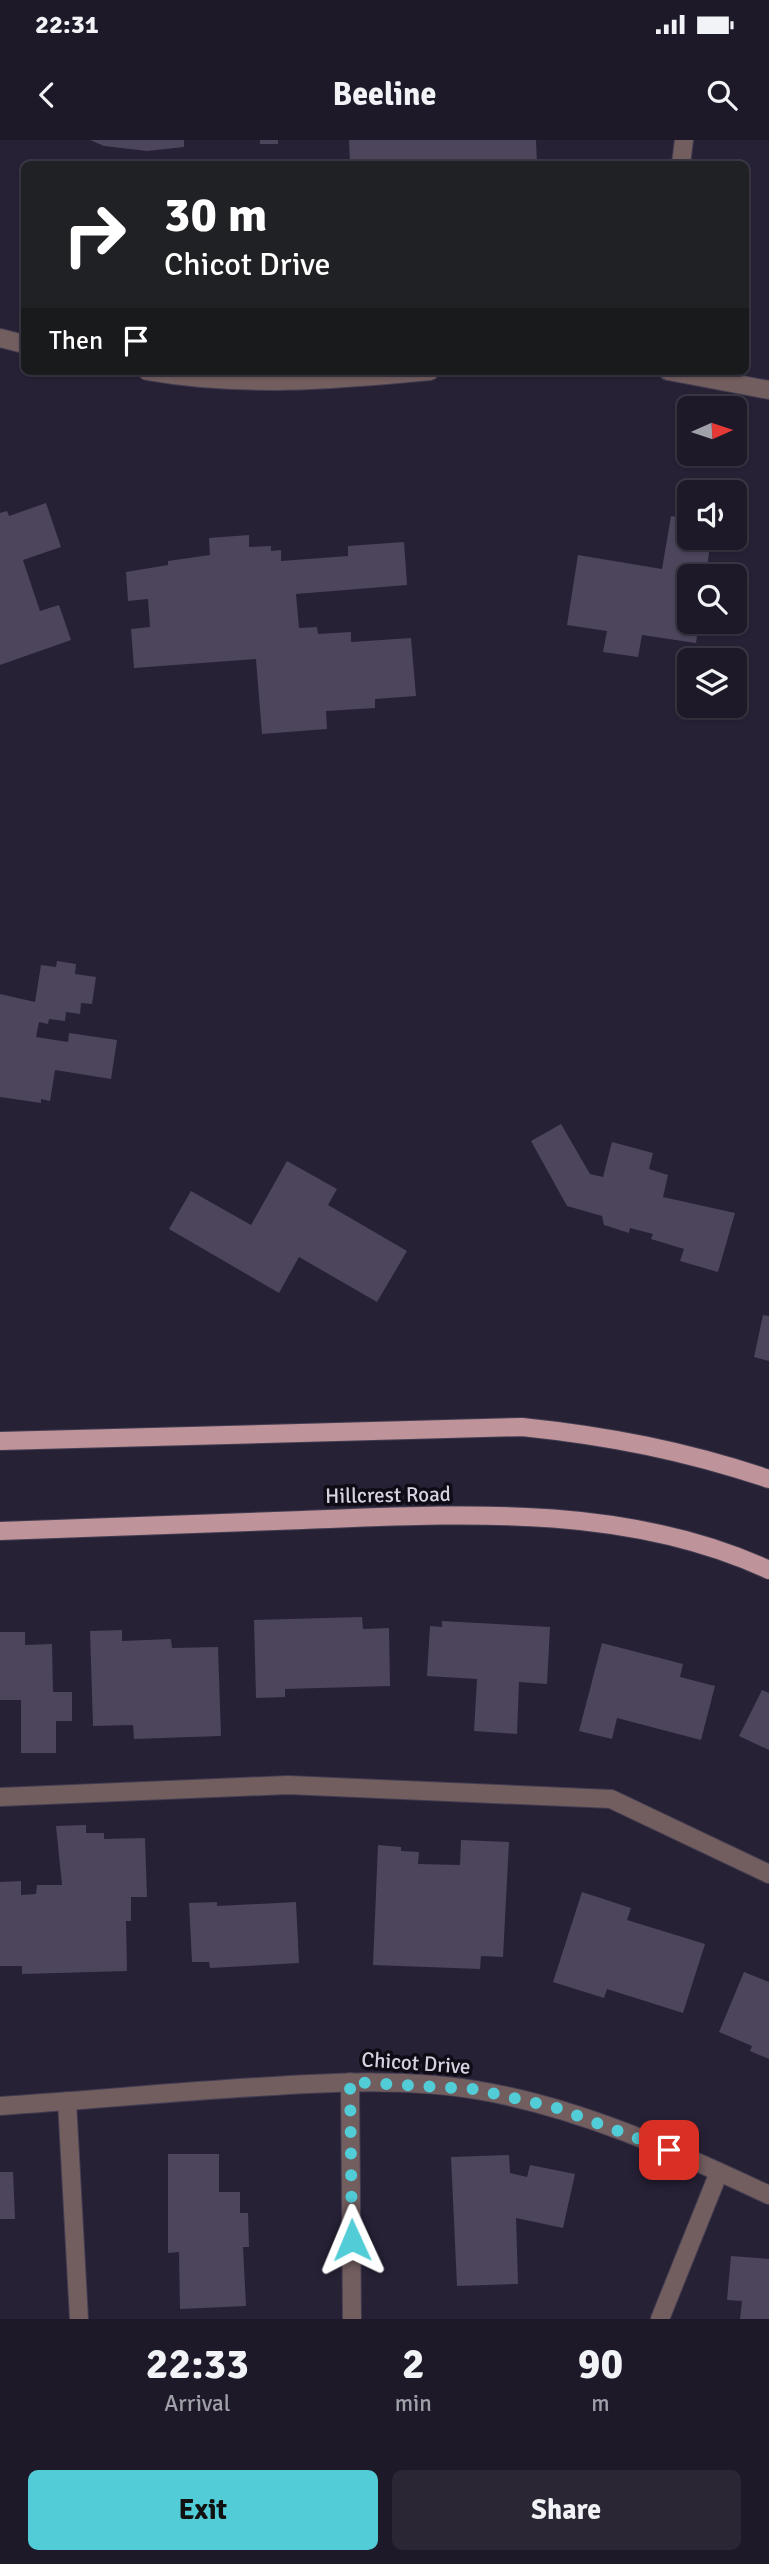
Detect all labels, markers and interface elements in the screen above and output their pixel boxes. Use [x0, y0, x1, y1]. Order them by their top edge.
text: 22:31 [35, 9, 99, 41]
text: Beeline [333, 75, 436, 114]
icon: back [28, 76, 66, 114]
icon: search [703, 76, 741, 114]
text: 30 m [164, 185, 267, 245]
icon: right [49, 189, 140, 280]
text: Chicot Drive [164, 245, 330, 284]
icon: arrive [117, 322, 155, 360]
text: Then [49, 325, 103, 357]
north arrow [677, 396, 747, 466]
map controls [677, 396, 747, 718]
button: sound [677, 480, 747, 550]
button: search [677, 564, 747, 634]
button: layers [677, 648, 747, 718]
street label: Hillcrest Road [325, 1481, 451, 1509]
street label: Chicot Drive [361, 2046, 471, 2080]
pin [639, 2120, 699, 2180]
icon: arrive [650, 2131, 688, 2169]
position arrow [315, 2203, 389, 2277]
text: 22:33 [146, 2339, 249, 2390]
text: 2 [402, 2339, 425, 2390]
text: 90 [578, 2339, 623, 2390]
text: Arrival [164, 2389, 231, 2418]
text: min [395, 2389, 432, 2418]
text: m [591, 2389, 610, 2418]
button: Exit [28, 2470, 378, 2550]
button: Share [392, 2470, 741, 2550]

